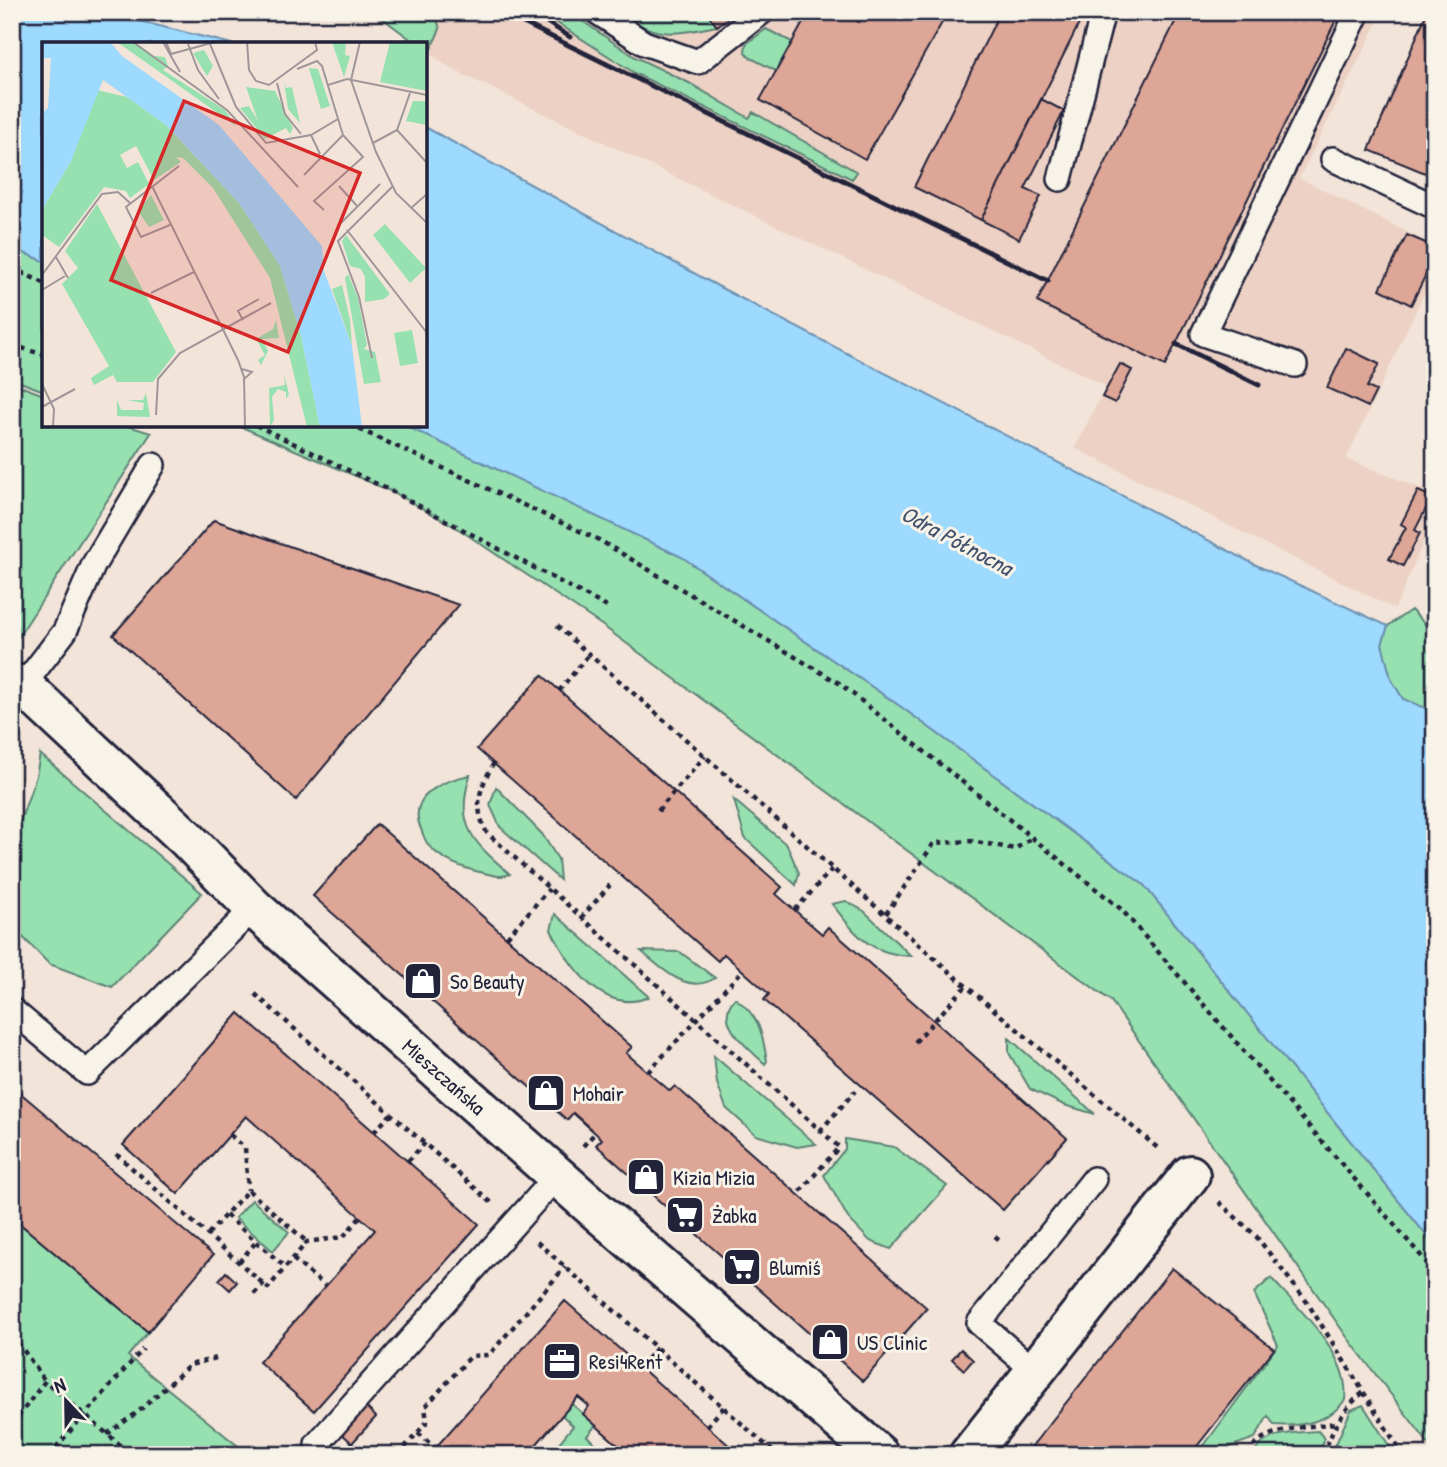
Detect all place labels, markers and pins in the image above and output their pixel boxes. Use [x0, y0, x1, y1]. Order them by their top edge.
shop icon: So Beauty [402, 960, 444, 1002]
place label: So Beauty [450, 967, 525, 996]
shop icon: Mohair [525, 1072, 567, 1114]
place label: Mohair [573, 1079, 624, 1108]
shop icon: Kizia Mizia [625, 1156, 667, 1198]
place label: Kizia Mizia [673, 1163, 755, 1192]
supermarket icon: Żabka [664, 1194, 706, 1236]
place label: Żabka [712, 1201, 756, 1230]
supermarket icon: Blumiś [721, 1246, 763, 1288]
place label: Blumiś [769, 1253, 821, 1282]
shop icon: US Clinic [809, 1321, 851, 1363]
place label: US Clinic [857, 1328, 928, 1357]
office icon: Resi4Rent [541, 1340, 583, 1382]
place label: Resi4Rent [589, 1347, 663, 1376]

